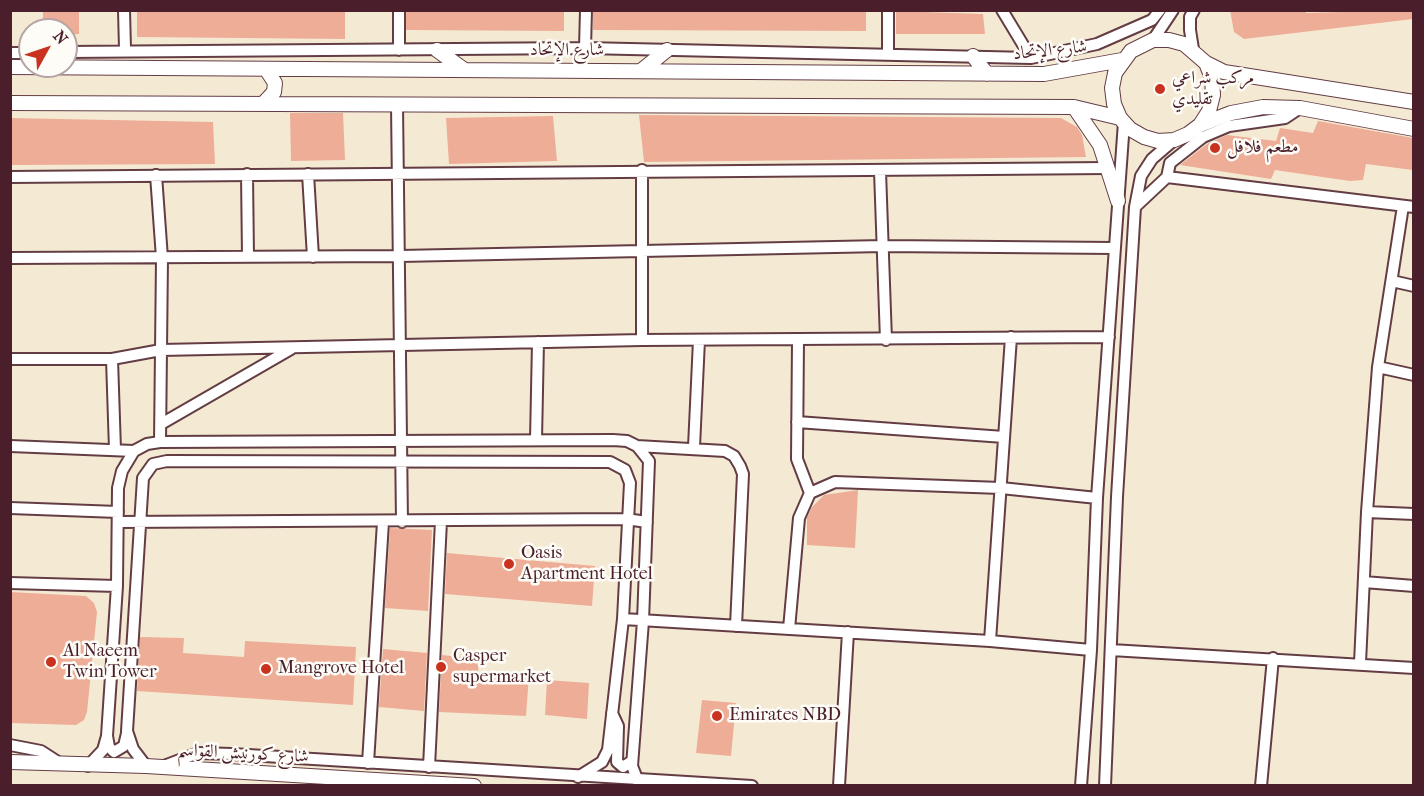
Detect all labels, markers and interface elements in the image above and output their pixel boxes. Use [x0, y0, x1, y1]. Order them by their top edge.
north arrow [18, 18, 78, 78]
text: N [49, 27, 72, 48]
street label: شارع الإتحاد [1012, 36, 1088, 66]
street label: شارع الإتحاد [530, 40, 604, 62]
place label: مركب شراعي تقليدي [1172, 68, 1254, 110]
marker: مركب شراعي تقليدي [1153, 82, 1167, 96]
place label: مطعم فلافل [1227, 137, 1298, 159]
marker: مطعم فلافل [1208, 141, 1222, 155]
place label: Oasis Apartment Hotel [521, 543, 653, 586]
marker: Oasis Apartment Hotel [502, 557, 516, 571]
place label: Al Naeem Twin Tower [63, 641, 157, 684]
place label: Casper supermarket [453, 646, 551, 688]
marker: Al Naeem Twin Tower [44, 655, 58, 669]
place label: Mangrove Hotel [278, 658, 404, 680]
marker: Casper supermarket [434, 660, 448, 674]
marker: Mangrove Hotel [259, 662, 273, 676]
place label: Emirates NBD [729, 705, 841, 727]
marker: Emirates NBD [710, 709, 724, 723]
street label: شارع كورنيش القواسم [177, 740, 309, 768]

